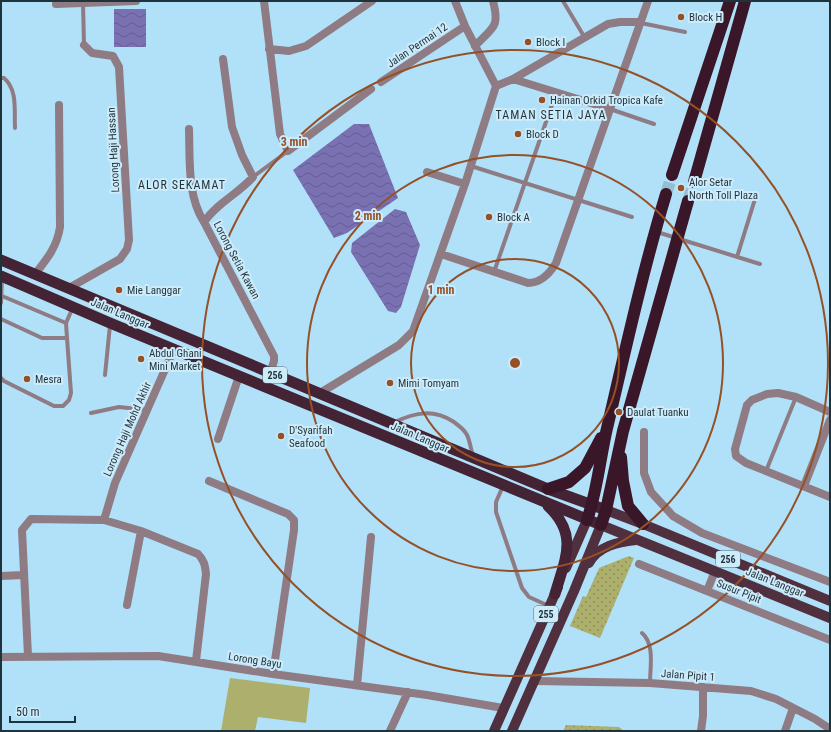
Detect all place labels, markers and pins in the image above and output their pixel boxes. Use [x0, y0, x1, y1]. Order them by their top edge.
place label: Block H [689, 11, 722, 24]
marker: Block H [676, 12, 686, 22]
place label: Block I [536, 36, 565, 49]
marker: Block I [523, 37, 533, 47]
place label: Hainan Orkid Tropica Kafe [550, 94, 663, 107]
marker: Hainan Orkid Tropica Kafe [537, 95, 547, 105]
place label: Block D [526, 128, 559, 141]
marker: Block D [513, 129, 523, 139]
place label: Alor Setar North Toll Plaza [689, 176, 758, 202]
marker: Alor Setar North Toll Plaza [676, 183, 686, 193]
place label: Block A [497, 211, 531, 224]
marker: Block A [484, 212, 494, 222]
place label: Mie Langgar [127, 284, 181, 297]
marker: Mie Langgar [114, 285, 124, 295]
place label: Abdul Ghani Mini Market [149, 347, 202, 373]
marker: Abdul Ghani Mini Market [136, 354, 146, 364]
centre of rings [508, 356, 522, 370]
place label: Mesra [35, 373, 62, 386]
marker: Mesra [22, 374, 32, 384]
place label: Mimi Tomyam [398, 377, 459, 390]
marker: Mimi Tomyam [385, 378, 395, 388]
place label: Daulat Tuanku [627, 406, 689, 419]
marker: Daulat Tuanku [614, 407, 624, 417]
place label: D'Syarifah Seafood [289, 424, 333, 450]
marker: D'Syarifah Seafood [276, 431, 286, 441]

